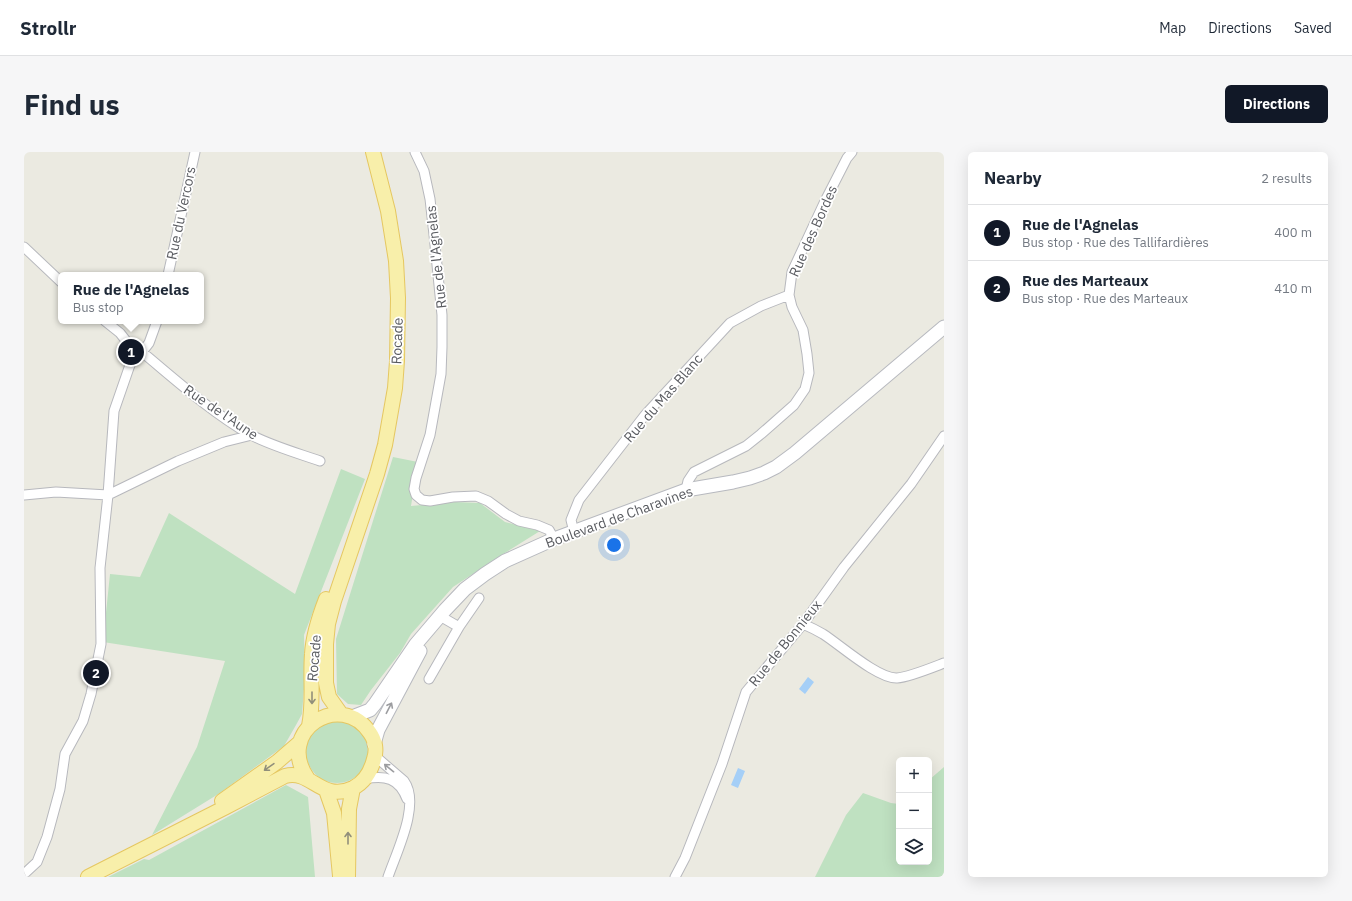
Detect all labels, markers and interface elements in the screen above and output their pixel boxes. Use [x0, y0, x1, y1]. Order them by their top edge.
text: Strollr [20, 16, 76, 40]
text: Map [1159, 19, 1186, 37]
text: Directions [1208, 19, 1272, 37]
text: Saved [1294, 19, 1332, 37]
button: Directions [1225, 85, 1328, 123]
text: Find us [24, 86, 120, 123]
street label: Rue du Vercors [162, 165, 200, 261]
text: Nearby [984, 167, 1042, 189]
text: 2 results [1261, 170, 1312, 187]
street label: Rue des Bordes [785, 182, 841, 280]
street label: Rue de l'Agnelas [422, 204, 450, 309]
text: Rue de l'Agnelas [1022, 215, 1139, 234]
text: 1 [993, 224, 1001, 241]
text: 400 m [1274, 224, 1312, 241]
text: Bus stop · Rue des Tallifardières [1022, 234, 1209, 251]
text: Rue des Marteaux [1022, 271, 1149, 290]
popup [58, 272, 204, 324]
text: Rue de l'Agnelas [73, 280, 189, 299]
text: 2 [993, 280, 1001, 297]
text: 410 m [1274, 280, 1312, 297]
text: Bus stop · Rue des Marteaux [1022, 290, 1188, 307]
text: Bus stop [73, 299, 124, 316]
street label: Rocade [387, 317, 407, 365]
pin: 1 [118, 337, 144, 367]
street label: Rue du Mas Blanc [620, 350, 706, 446]
street label: Rue de l'Aune [180, 380, 262, 444]
street label: Boulevard de Charavines [543, 482, 695, 552]
your location [604, 535, 624, 555]
street label: Rue de Bonnieux [745, 596, 825, 690]
street label: Rocade [303, 634, 325, 682]
pin: 2 [83, 658, 109, 688]
one-way arrow [308, 691, 316, 704]
one-way arrow [386, 702, 393, 714]
map controls [896, 757, 932, 865]
button: + [896, 757, 932, 793]
one-way arrow [264, 763, 275, 771]
one-way arrow [383, 764, 394, 773]
button: − [896, 793, 932, 829]
button: layers [896, 829, 932, 865]
one-way arrow [344, 832, 352, 845]

